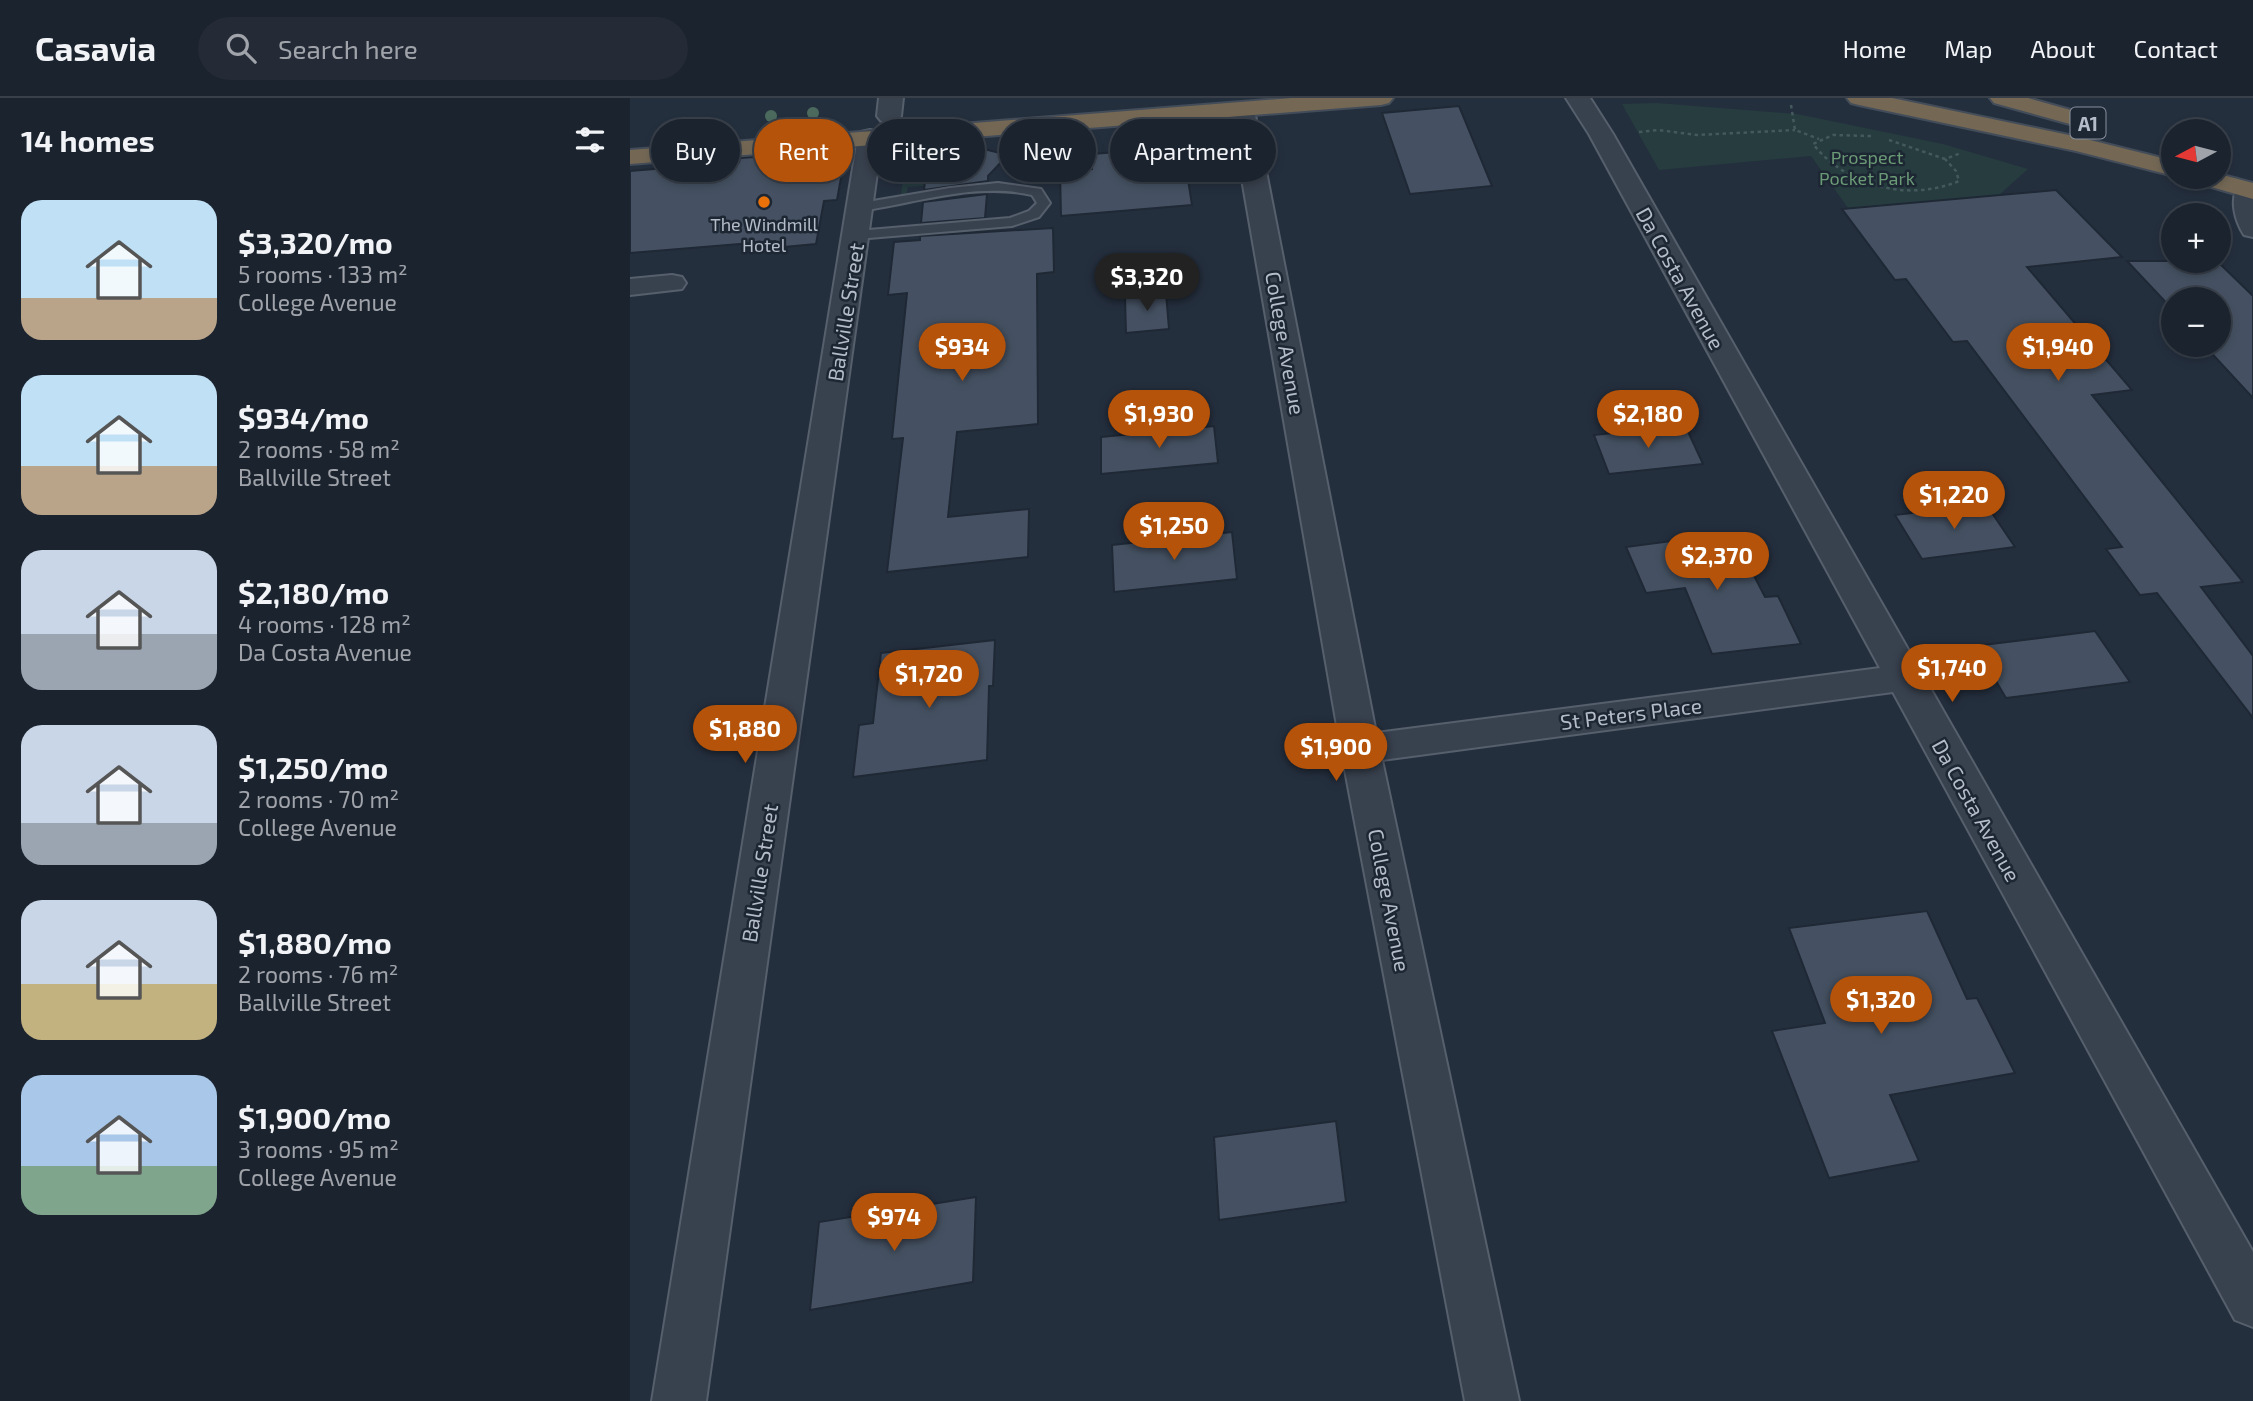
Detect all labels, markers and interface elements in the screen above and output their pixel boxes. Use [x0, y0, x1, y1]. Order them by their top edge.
search box [198, 17, 688, 80]
text: Casavia [35, 28, 156, 68]
icon: search [222, 29, 260, 67]
text: Search here [278, 33, 418, 64]
text: Home [1843, 34, 1906, 63]
text: Map [1944, 34, 1992, 63]
text: About [2030, 34, 2096, 63]
text: Contact [2134, 34, 2218, 63]
road number: A1 [2070, 108, 2106, 139]
chip: Buy [651, 119, 740, 182]
chip: Rent [754, 119, 853, 182]
chip: Filters [867, 119, 985, 182]
chip: New [999, 119, 1096, 182]
chip: Apartment [1110, 119, 1276, 182]
north arrow [2161, 119, 2231, 189]
map controls [2161, 119, 2231, 357]
icon: filters [571, 121, 609, 159]
text: 14 homes [21, 122, 155, 158]
park label: Prospect Pocket Park [1819, 146, 1915, 189]
marker: The Windmill Hotel [756, 194, 772, 210]
street label: Da Costa Avenue [1632, 202, 1730, 354]
button: + [2161, 203, 2231, 273]
place label: The Windmill Hotel [710, 213, 818, 256]
text: $3,320/mo [238, 224, 393, 260]
icon: home [77, 228, 161, 312]
street label: Ballville Street [822, 241, 868, 383]
pin: $3,320 [1090, 254, 1204, 313]
text: 5 rooms · 133 m² [238, 260, 408, 288]
text: $3,320 [1111, 262, 1183, 290]
street label: College Avenue [1261, 269, 1311, 417]
button: − [2161, 287, 2231, 357]
text: College Avenue [238, 288, 397, 316]
pin: $934 [921, 324, 1003, 383]
pin: $1,940 [2001, 324, 2115, 383]
text: $934 [935, 332, 989, 360]
text: $1,940 [2022, 332, 2094, 360]
pin: $1,930 [1102, 390, 1216, 450]
pin: $2,180 [1591, 390, 1705, 450]
text: $934/mo [238, 399, 369, 435]
text: $1,930 [1124, 399, 1194, 427]
text: $2,180 [1613, 399, 1683, 427]
icon: home [77, 403, 161, 487]
text: 2 rooms · 58 m² [238, 435, 400, 463]
text: Ballville Street [238, 463, 391, 491]
pin: $1,220 [1897, 472, 2011, 531]
text: $1,220 [1919, 480, 1989, 508]
pin: $1,250 [1117, 503, 1231, 562]
text: $1,250 [1139, 511, 1209, 539]
pin: $2,370 [1660, 532, 1774, 592]
text: $2,370 [1681, 541, 1753, 569]
text: $2,180/mo [238, 574, 389, 610]
icon: home [77, 578, 161, 662]
text: 4 rooms · 128 m² [238, 610, 411, 638]
text: Da Costa Avenue [238, 638, 412, 666]
pin: $1,740 [1895, 644, 2009, 704]
pin: $1,720 [872, 650, 986, 710]
text: $1,740 [1917, 653, 1987, 681]
text: $1,720 [895, 659, 963, 687]
street label: St Peters Place [1559, 692, 1703, 734]
pin: $1,880 [688, 706, 802, 765]
text: $1,880 [709, 714, 781, 742]
pin: $1,900 [1279, 724, 1393, 783]
text: $1,900 [1300, 732, 1372, 760]
street label: Da Costa Avenue [1928, 734, 2026, 886]
text: $1,250/mo [238, 749, 388, 785]
icon: home [77, 753, 161, 837]
text: 2 rooms · 70 m² [238, 785, 399, 813]
street label: Ballville Street [736, 802, 782, 944]
text: College Avenue [238, 813, 397, 841]
street label: College Avenue [1364, 826, 1416, 974]
text: $1,880/mo [238, 924, 392, 960]
icon: home [77, 928, 161, 1012]
text: 2 rooms · 76 m² [238, 960, 398, 988]
pin: $1,320 [1824, 976, 1938, 1036]
text: $1,320 [1846, 985, 1916, 1013]
text: Ballville Street [238, 988, 391, 1016]
text: $1,900/mo [238, 1099, 391, 1135]
icon: home [77, 1103, 161, 1187]
text: 3 rooms · 95 m² [238, 1135, 399, 1163]
text: College Avenue [238, 1163, 397, 1191]
pin: $974 [853, 1194, 935, 1253]
text: $974 [867, 1202, 921, 1230]

